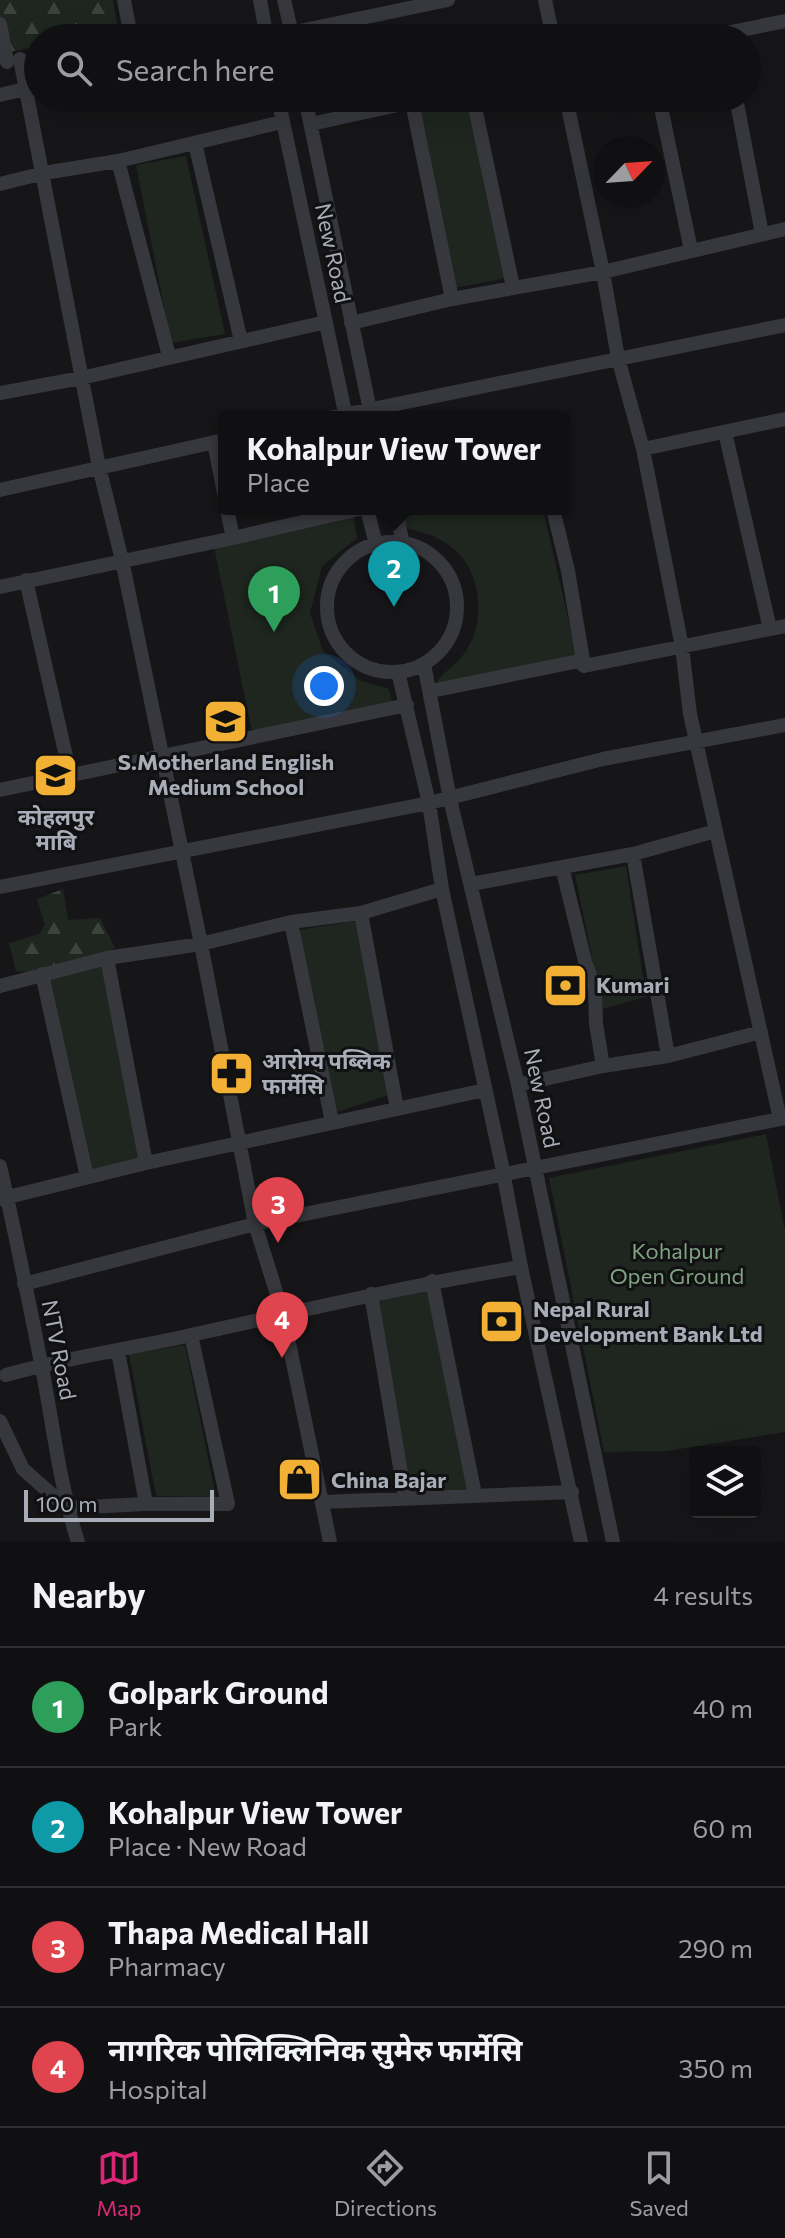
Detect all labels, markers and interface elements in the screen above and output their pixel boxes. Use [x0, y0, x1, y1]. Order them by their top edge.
search box [24, 24, 761, 112]
icon: search [52, 46, 96, 90]
text: Search here [116, 50, 275, 87]
north arrow [593, 136, 665, 208]
street label: New Road [310, 201, 357, 305]
popup [218, 411, 570, 515]
text: Kohalpur View Tower [247, 429, 541, 466]
text: Place [247, 466, 310, 497]
pin: 2 [368, 541, 420, 607]
pin: 1 [248, 566, 300, 632]
your location [304, 666, 344, 706]
school or university icon: S.Motherland English Medium School [202, 697, 250, 745]
place label: S.Motherland English Medium School [118, 748, 334, 800]
school or university icon: कोहलपुर माबि [32, 752, 80, 800]
place label: कोहलपुर माबि [18, 803, 96, 855]
bank icon: Kumari [541, 961, 589, 1009]
place label: Kumari [596, 971, 670, 998]
street label: New Road [519, 1046, 566, 1150]
place label: आरोग्य पब्लिक फार्मेसि [262, 1047, 392, 1099]
pharmacy icon: आरोग्य पब्लिक फार्मेसि [207, 1050, 255, 1098]
pin: 3 [252, 1177, 304, 1243]
park label: Kohalpur Open Ground [610, 1237, 744, 1289]
pin: 4 [256, 1292, 308, 1358]
place label: Nepal Rural Development Bank Ltd [533, 1295, 763, 1347]
street label: NTV Road [37, 1298, 82, 1402]
bank icon: Nepal Rural Development Bank Ltd [478, 1298, 526, 1346]
map controls [689, 1446, 761, 1518]
button: layers [689, 1446, 761, 1518]
shop icon: China Bajar [276, 1456, 324, 1504]
place label: China Bajar [331, 1466, 446, 1493]
scale bar [24, 1486, 214, 1522]
text: 100 m [36, 1490, 98, 1517]
text: Nearby [32, 1573, 146, 1615]
text: 4 results [653, 1579, 753, 1610]
text: Golpark Ground [108, 1673, 329, 1710]
text: 1 [52, 1692, 64, 1723]
text: 40 m [693, 1692, 753, 1723]
text: Park [108, 1710, 162, 1741]
text: Kohalpur View Tower [108, 1793, 402, 1830]
text: 2 [51, 1812, 65, 1843]
text: 60 m [693, 1812, 753, 1843]
text: Place · New Road [108, 1830, 307, 1861]
text: Thapa Medical Hall [108, 1913, 369, 1950]
text: 3 [50, 1932, 66, 1963]
text: 290 m [678, 1932, 753, 1963]
text: Pharmacy [108, 1950, 226, 1981]
text: नागरिक पोलिक्लिनिक सुमेरु फार्मेसि [108, 2030, 522, 2067]
text: 4 [50, 2052, 66, 2083]
text: 350 m [679, 2052, 753, 2083]
text: Hospital [108, 2073, 208, 2104]
tab: Map [96, 2146, 142, 2221]
tab: Directions [334, 2146, 437, 2221]
tab: Saved [629, 2146, 689, 2221]

